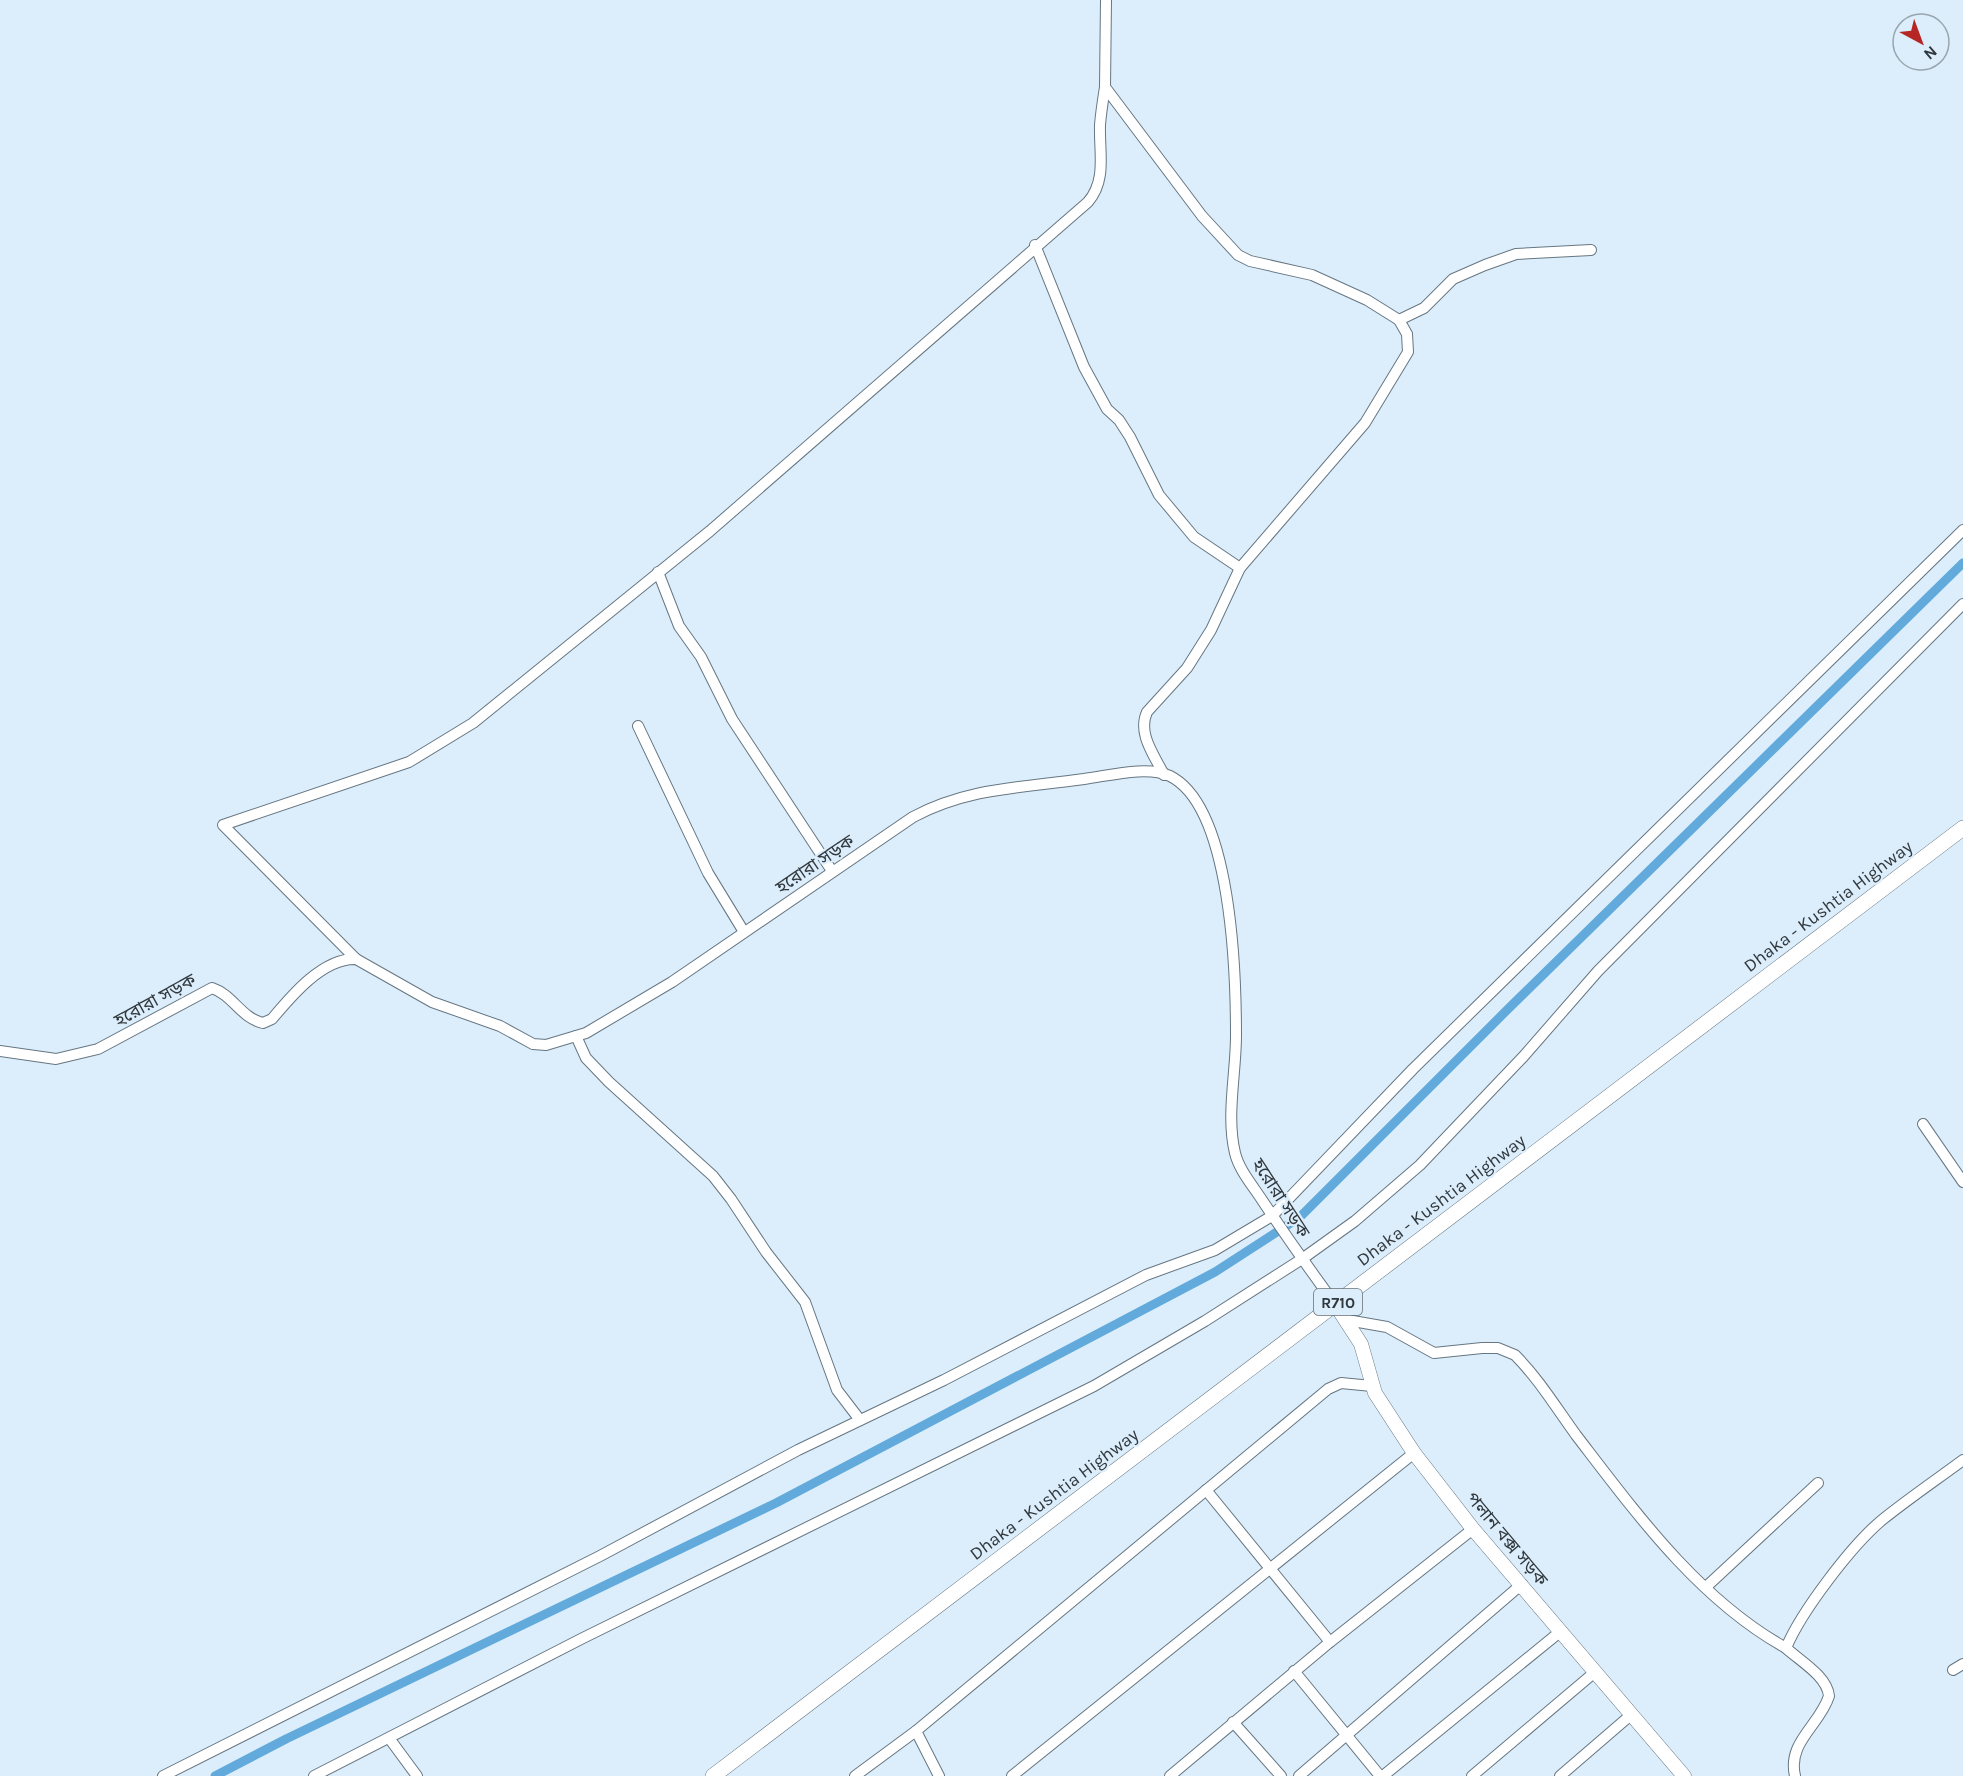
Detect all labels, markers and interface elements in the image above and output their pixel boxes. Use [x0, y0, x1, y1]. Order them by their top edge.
north arrow [1891, 12, 1951, 72]
text: N [1920, 42, 1941, 64]
street label: হরোরা সড়ক [771, 829, 859, 899]
street label: Dhaka - Kushtia Highway [1739, 835, 1917, 977]
street label: হরোরা সড়ক [109, 968, 200, 1032]
street label: Dhaka - Kushtia Highway [1352, 1129, 1530, 1271]
street label: হরোরা সড়ক [1247, 1153, 1315, 1242]
road number: R710 [1314, 1289, 1362, 1315]
street label: Dhaka - Kushtia Highway [965, 1423, 1143, 1565]
street label: পলান বক্স সড়ক [1461, 1488, 1553, 1591]

